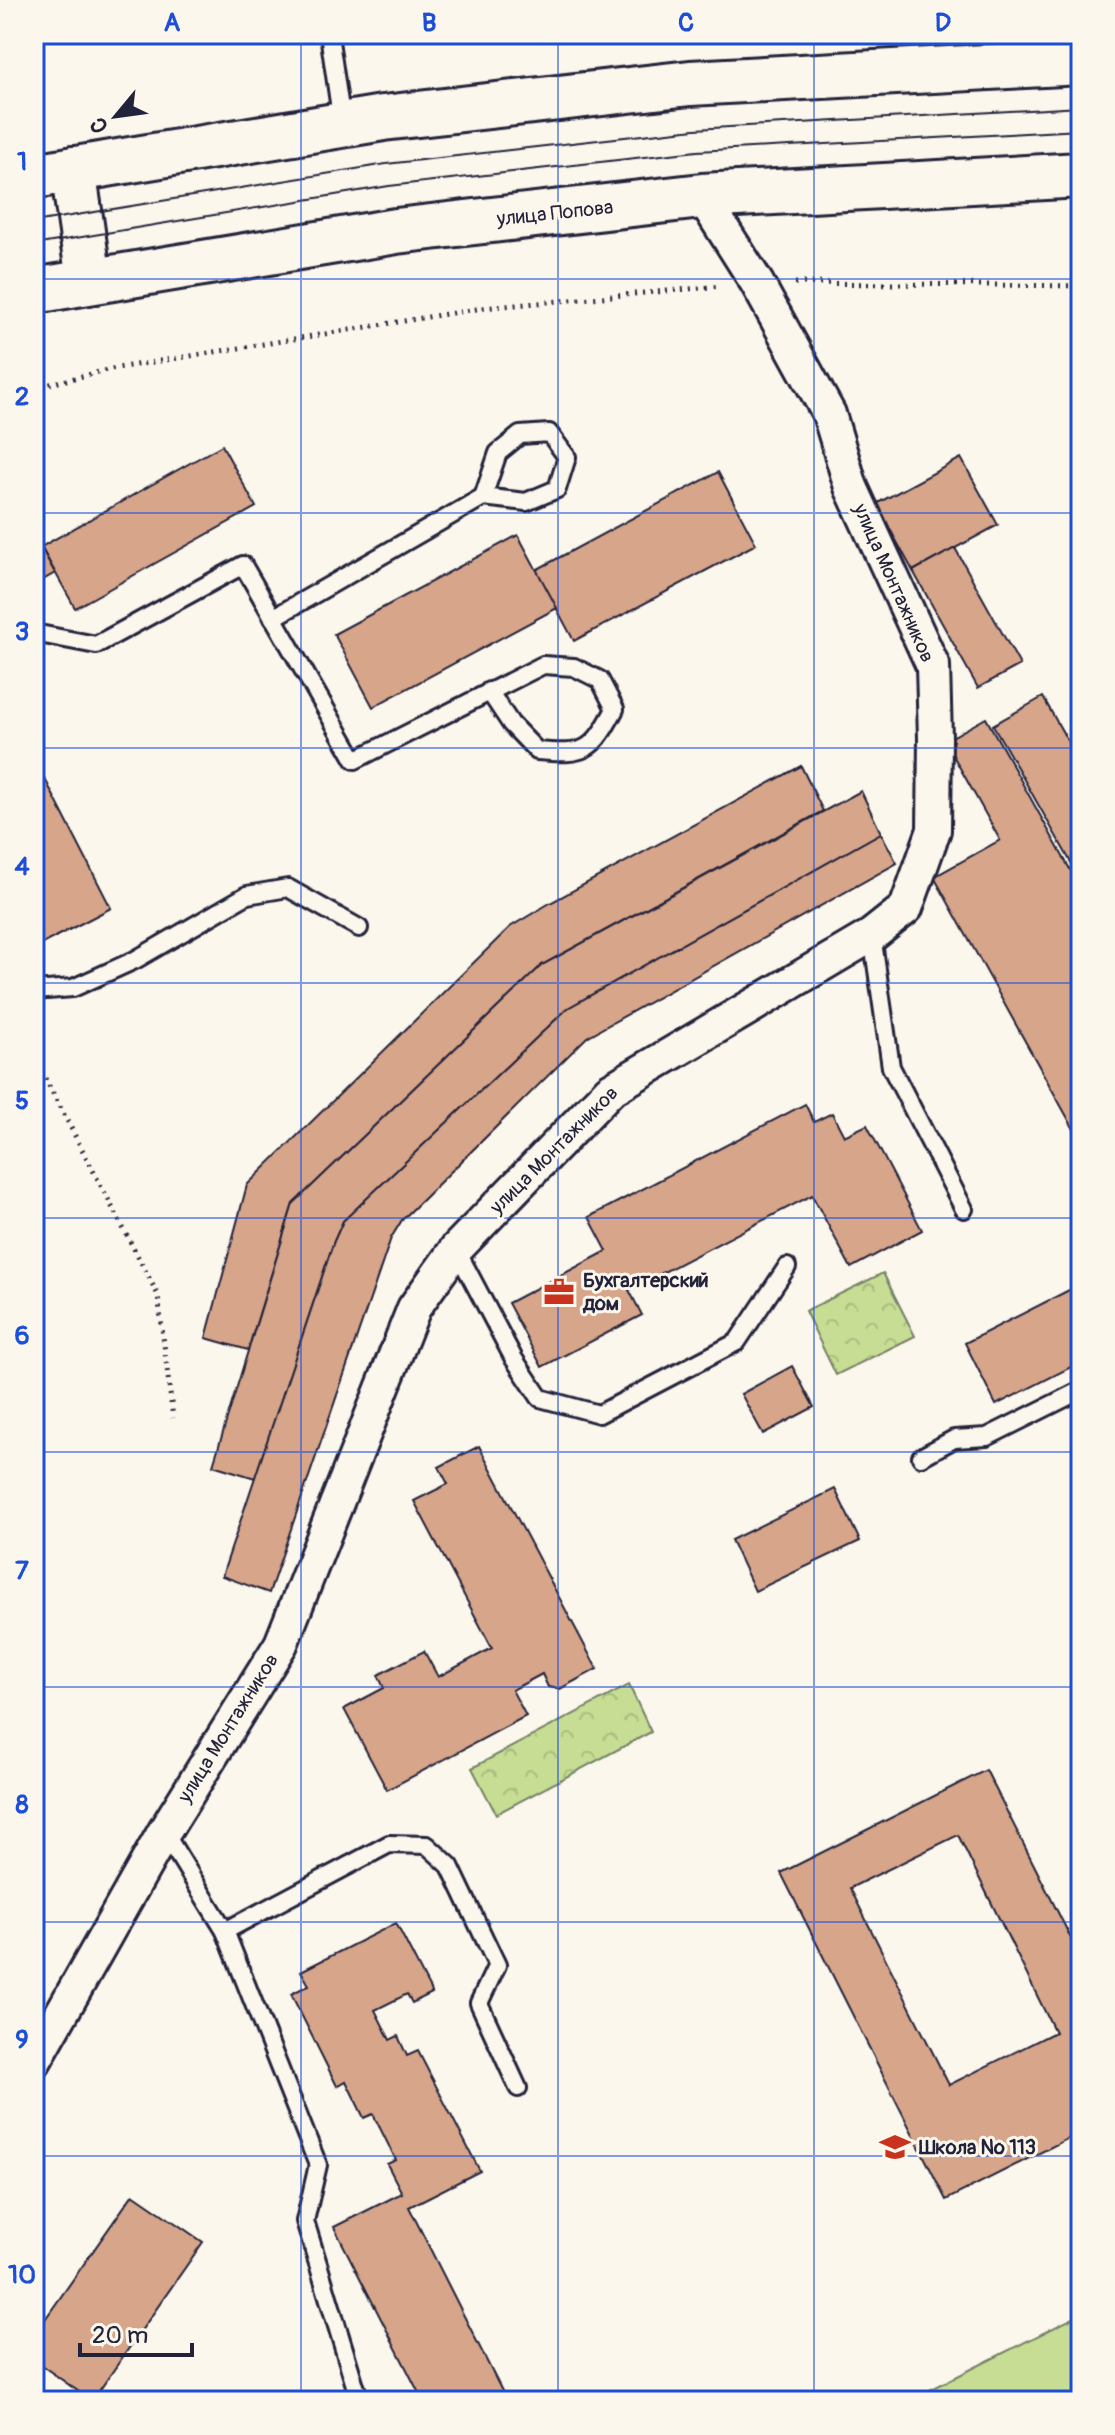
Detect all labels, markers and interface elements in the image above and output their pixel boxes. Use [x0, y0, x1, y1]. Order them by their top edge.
text: A [164, 7, 181, 39]
text: B [422, 7, 436, 39]
text: C [678, 7, 694, 39]
text: D [935, 7, 951, 39]
north arrow [76, 76, 156, 156]
text: С [84, 112, 115, 138]
text: 1 [17, 146, 27, 178]
street label: улица Попова [495, 194, 614, 232]
text: 2 [15, 381, 29, 413]
street label: улица Монтажников [847, 499, 940, 666]
text: 3 [15, 616, 29, 648]
text: 4 [14, 851, 30, 883]
street label: улица Монтажников [484, 1081, 623, 1220]
text: 5 [15, 1085, 29, 1117]
place label: Бухгалтерский дом [582, 1268, 708, 1316]
office icon: Бухгалтерский дом [542, 1275, 576, 1309]
text: 6 [14, 1320, 30, 1352]
text: 7 [15, 1555, 29, 1587]
street label: улица Монтажников [172, 1649, 284, 1808]
text: 8 [15, 1789, 29, 1821]
text: 9 [15, 2024, 29, 2056]
school or university icon: Школа № 113 [878, 2130, 912, 2164]
place label: Школа № 113 [918, 2135, 1036, 2160]
text: 10 [8, 2259, 36, 2291]
scale bar [80, 2307, 192, 2357]
text: 20 m [92, 2321, 148, 2350]

